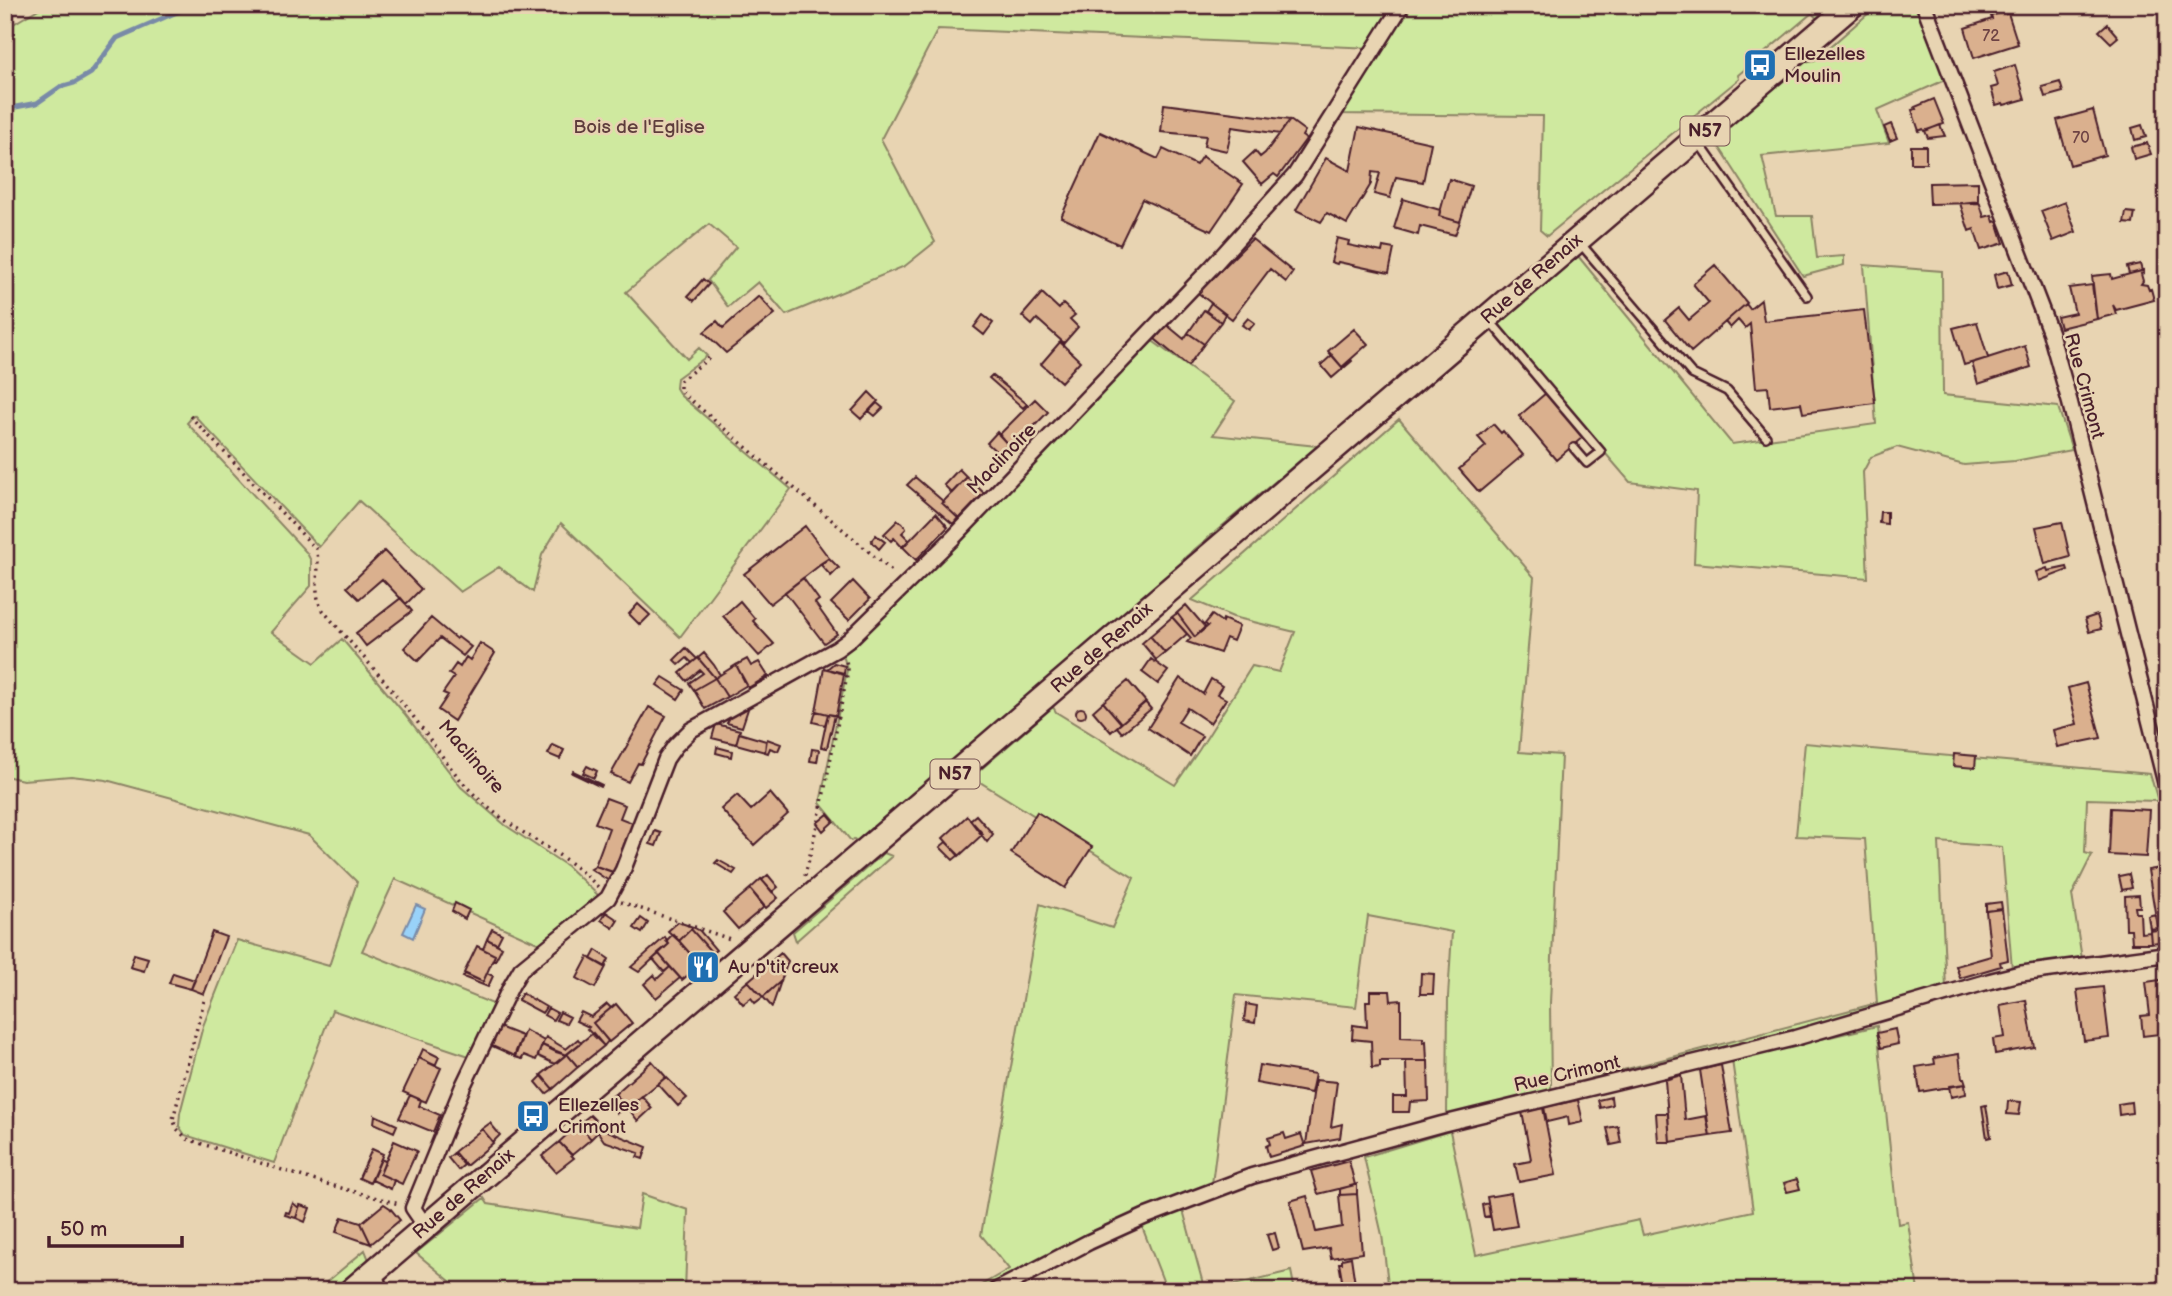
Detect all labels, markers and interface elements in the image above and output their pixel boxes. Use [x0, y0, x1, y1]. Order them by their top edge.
house number: 72 [1982, 27, 2000, 46]
place label: Ellezelles Moulin [1784, 43, 1865, 88]
bus stop icon: Ellezelles Moulin [1741, 46, 1779, 84]
park label: Bois de l'Eglise [573, 116, 705, 139]
road number: N57 [1680, 116, 1730, 146]
house number: 70 [2072, 129, 2090, 148]
street label: Rue de Renaix [1476, 228, 1588, 329]
street label: Rue Crimont [2059, 331, 2109, 441]
street label: Maclinoire [963, 419, 1041, 499]
street label: Rue de Renaix [1046, 597, 1158, 698]
street label: Maclinoire [433, 716, 509, 798]
road number: N57 [930, 760, 979, 788]
restaurant icon: Au p'tit creux [684, 948, 722, 986]
place label: Au p'tit creux [728, 956, 839, 979]
street label: Rue Crimont [1512, 1051, 1623, 1097]
place label: Ellezelles Crimont [558, 1094, 639, 1139]
bus stop icon: Ellezelles Crimont [514, 1097, 552, 1135]
street label: Rue de Renaix [408, 1143, 520, 1244]
scale bar [49, 1205, 182, 1249]
text: 50 m [60, 1217, 107, 1242]

